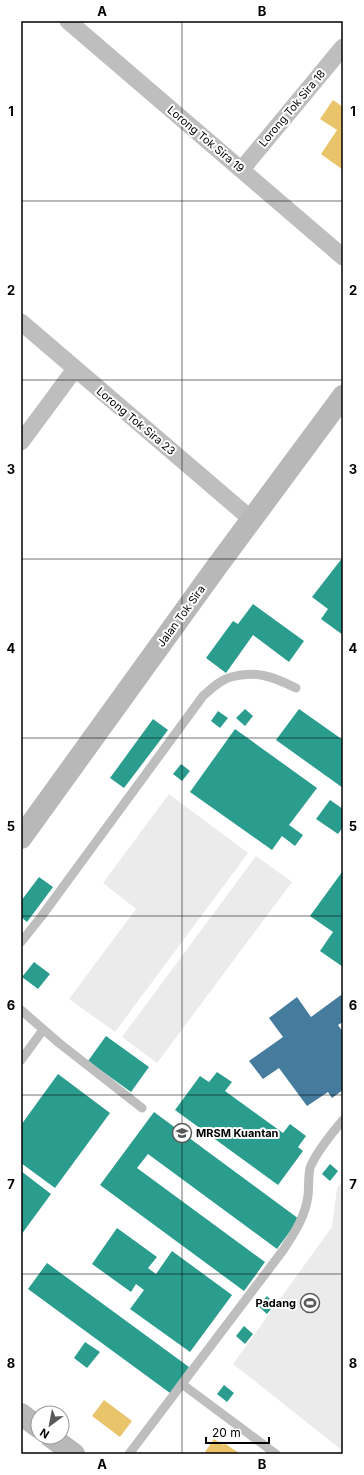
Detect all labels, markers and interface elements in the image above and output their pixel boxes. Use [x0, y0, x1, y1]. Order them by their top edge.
text: A [97, 3, 107, 19]
text: B [258, 3, 267, 19]
street label: Lorong Tok Sira 18 [256, 67, 328, 149]
text: 1 [8, 103, 14, 119]
street label: Lorong Tok Sira 19 [165, 103, 247, 175]
text: 1 [350, 103, 356, 119]
text: 2 [7, 282, 15, 298]
text: 2 [349, 282, 357, 298]
street label: Lorong Tok Sira 23 [94, 384, 178, 458]
text: 3 [7, 461, 15, 477]
text: 3 [349, 461, 357, 477]
street label: Jalan Tok Sira [154, 582, 208, 650]
text: 4 [7, 640, 16, 656]
text: 4 [349, 640, 358, 656]
text: 5 [7, 818, 15, 834]
text: 5 [349, 818, 357, 834]
text: 6 [7, 997, 15, 1013]
text: 6 [349, 997, 357, 1013]
school or university icon: MRSM Kuantan [171, 1122, 193, 1144]
place label: MRSM Kuantan [196, 1126, 279, 1140]
text: 7 [7, 1176, 15, 1192]
text: 7 [349, 1176, 357, 1192]
sports icon: Padang [299, 1292, 321, 1314]
place label: Padang [256, 1296, 296, 1310]
text: 8 [7, 1355, 15, 1371]
text: 8 [349, 1355, 357, 1371]
north arrow [30, 1405, 70, 1445]
scale bar [206, 1419, 269, 1445]
text: N [37, 1425, 52, 1442]
text: 20 m [212, 1425, 241, 1440]
text: A [97, 1456, 107, 1472]
text: B [258, 1456, 267, 1472]

